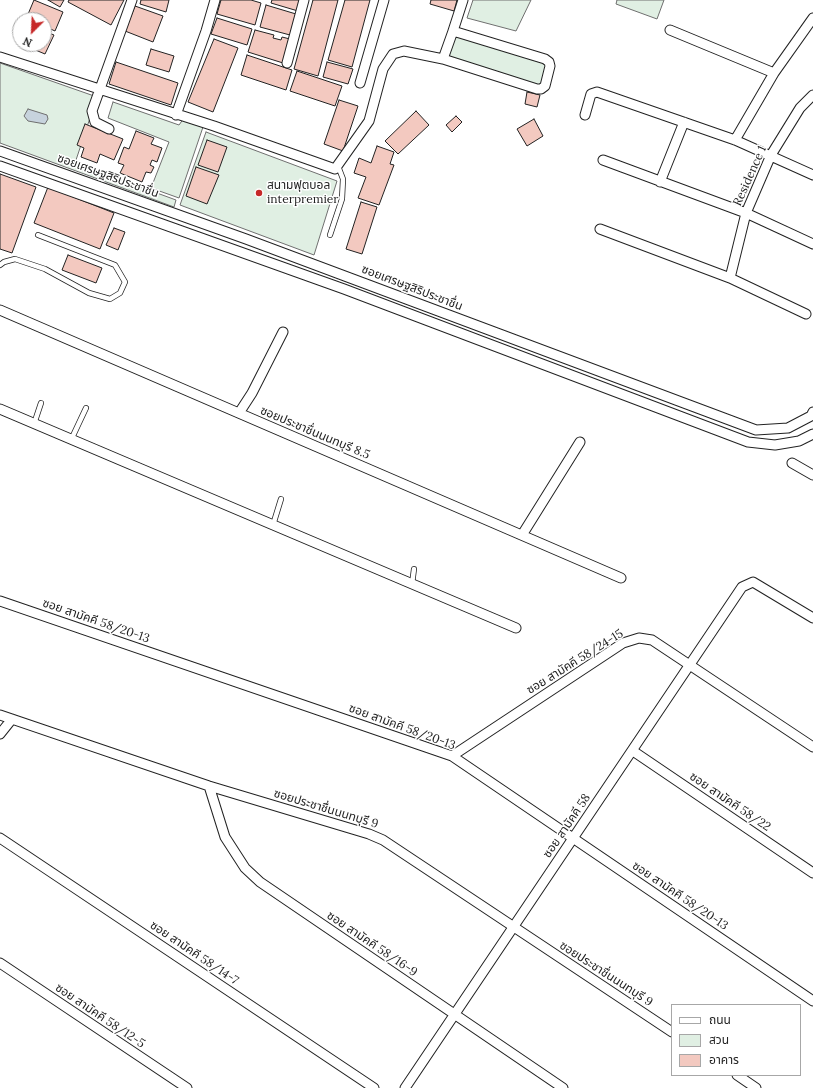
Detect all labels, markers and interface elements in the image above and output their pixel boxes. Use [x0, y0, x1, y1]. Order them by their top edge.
north arrow [12, 12, 52, 52]
text: N [21, 34, 34, 50]
street label: Residence 1 [730, 144, 770, 208]
street label: ซอยเศรษฐสิริประชาชื่น [55, 151, 161, 201]
place label: สนามฟุตบอล interpremier [267, 179, 338, 207]
marker: สนามฟุตบอล interpremier [254, 188, 264, 198]
street label: ซอยเศรษฐสิริประชาชื่น [359, 262, 465, 314]
street label: ซอยประชาชื่นนนทบุรี 8.5 [258, 403, 372, 463]
street label: ซอย สามัคคี 58/20-13 [40, 596, 152, 646]
street label: ซอย สามัคคี 58/24-15 [524, 626, 626, 698]
street label: ซอย สามัคคี 58/20-13 [347, 701, 457, 753]
street label: ซอย สามัคคี 58/22 [687, 770, 773, 834]
street label: ซอยประชาชื่นนนทบุรี 9 [272, 786, 380, 832]
street label: ซอย สามัคคี 58 [540, 791, 594, 861]
street label: ซอย สามัคคี 58/20-13 [629, 859, 731, 933]
street label: ซอย สามัคคี 58/16-9 [324, 908, 420, 980]
street label: ซอย สามัคคี 58/14-7 [147, 918, 241, 988]
street label: ซอยประชาชื่นนนทบุรี 9 [557, 938, 655, 1010]
street label: ซอย สามัคคี 58/12-5 [52, 981, 148, 1051]
legend [671, 1004, 801, 1076]
text: ถนน [709, 1012, 731, 1027]
text: สวน [709, 1032, 729, 1047]
text: อาคาร [709, 1052, 739, 1067]

